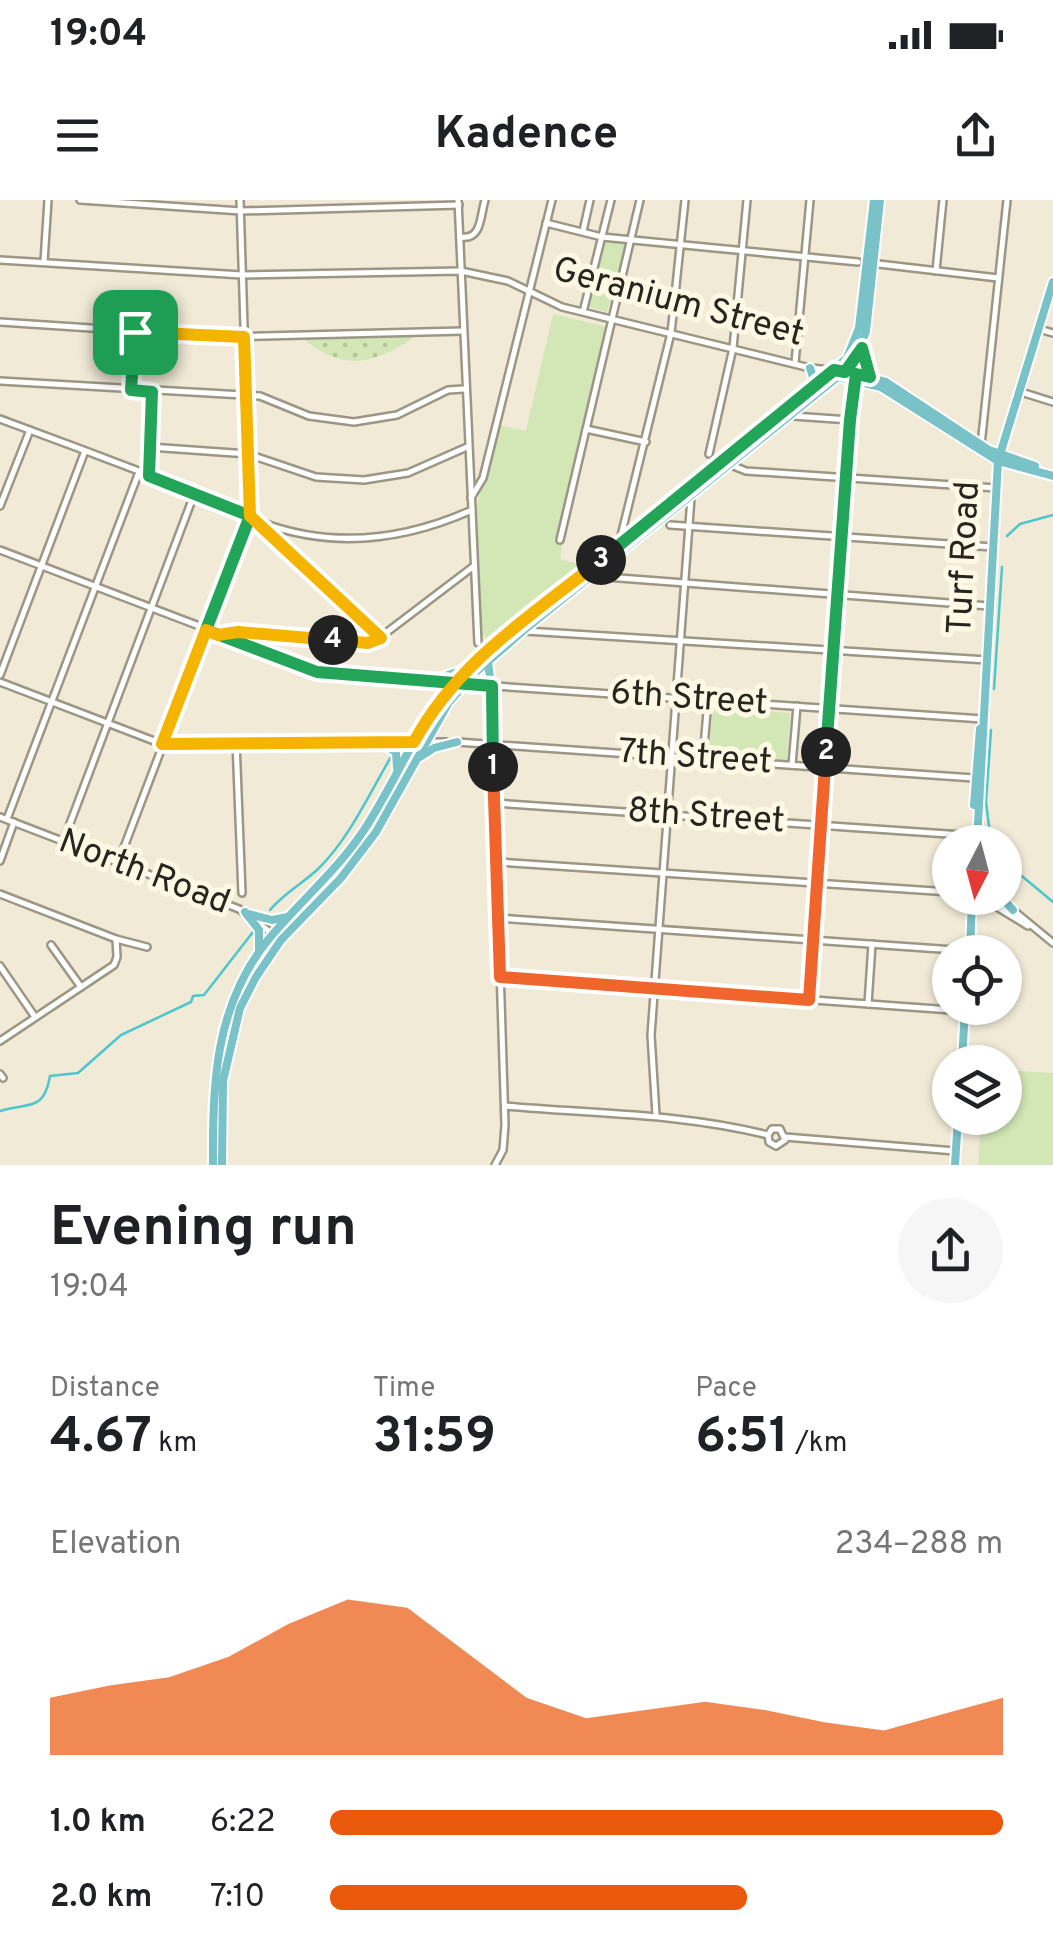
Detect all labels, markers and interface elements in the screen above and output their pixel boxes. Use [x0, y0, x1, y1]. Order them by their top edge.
text: 19:04 [50, 11, 147, 60]
text: Kadence [435, 107, 618, 164]
icon: menu [50, 108, 105, 163]
icon: share [948, 108, 1003, 163]
street label: Geranium Street [548, 248, 808, 358]
pin [93, 290, 178, 375]
icon: arrive [108, 305, 163, 360]
street label: Turf Road [939, 480, 991, 636]
pin: 3 [576, 535, 626, 585]
text: 3 [593, 542, 609, 578]
pin: 4 [308, 615, 358, 665]
text: 4 [324, 622, 342, 658]
street label: 6th Street [609, 672, 769, 726]
pin: 2 [801, 727, 851, 777]
street label: 7th Street [617, 731, 773, 785]
text: 2 [817, 734, 835, 770]
pin: 1 [468, 742, 518, 792]
text: 1 [487, 749, 499, 785]
street label: 8th Street [626, 790, 786, 844]
street label: North Road [52, 820, 236, 926]
north arrow [932, 825, 1022, 915]
map controls [932, 825, 1022, 1135]
button: locate [932, 935, 1022, 1025]
button: layers [932, 1045, 1022, 1135]
text: Evening run [50, 1195, 357, 1265]
button: share [898, 1198, 1003, 1303]
text: 19:04 [50, 1268, 129, 1308]
text: Distance [50, 1371, 160, 1407]
text: Time [373, 1371, 435, 1407]
text: Pace [695, 1371, 757, 1407]
text: 4.67 [50, 1407, 152, 1470]
text: 31:59 [373, 1407, 496, 1470]
text: 6:51 [695, 1407, 789, 1470]
text: km [152, 1426, 197, 1462]
text: /km [789, 1426, 848, 1462]
text: Elevation [50, 1525, 182, 1565]
text: 234–288 m [835, 1525, 1003, 1565]
text: 1.0 km [50, 1803, 146, 1843]
text: 6:22 [210, 1803, 275, 1843]
text: 2.0 km [50, 1878, 152, 1918]
text: 7:10 [210, 1878, 265, 1918]

